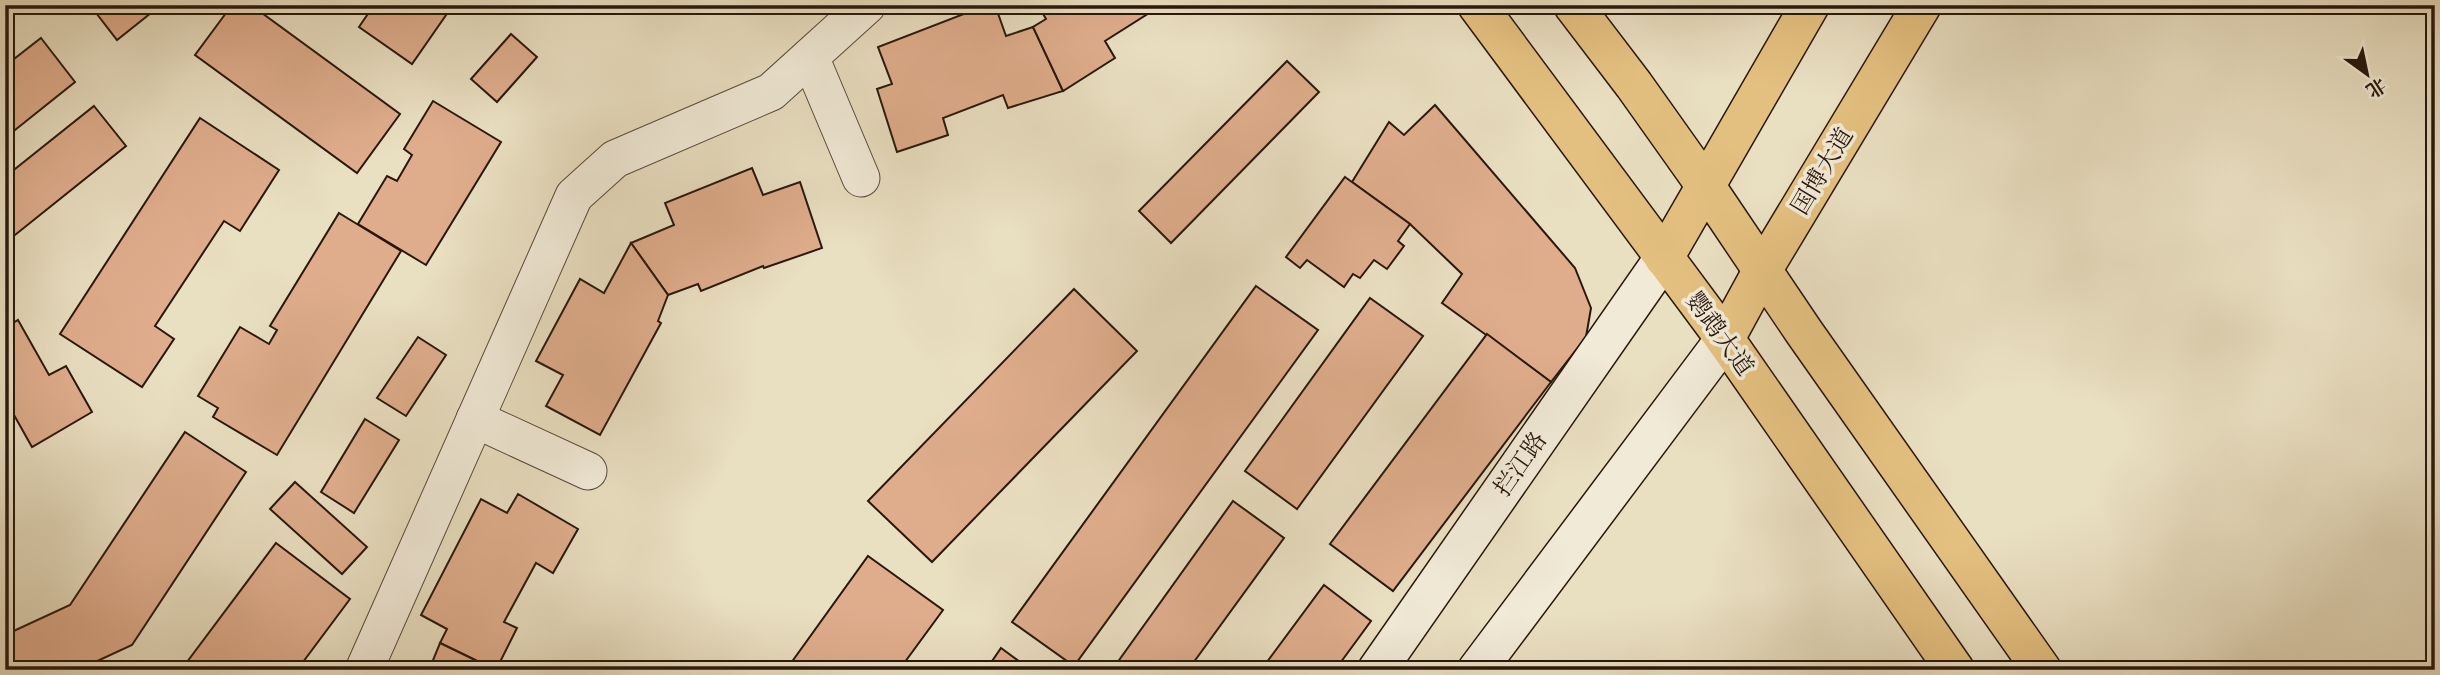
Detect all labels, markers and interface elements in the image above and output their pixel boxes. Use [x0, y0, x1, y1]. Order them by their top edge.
north arrow [2332, 38, 2402, 108]
text: 北 [2361, 72, 2391, 103]
street label: 国博大道 [1784, 122, 1860, 220]
street label: 鹦鹉大道 [1680, 286, 1761, 382]
street label: 拦江路 [1486, 425, 1553, 502]

